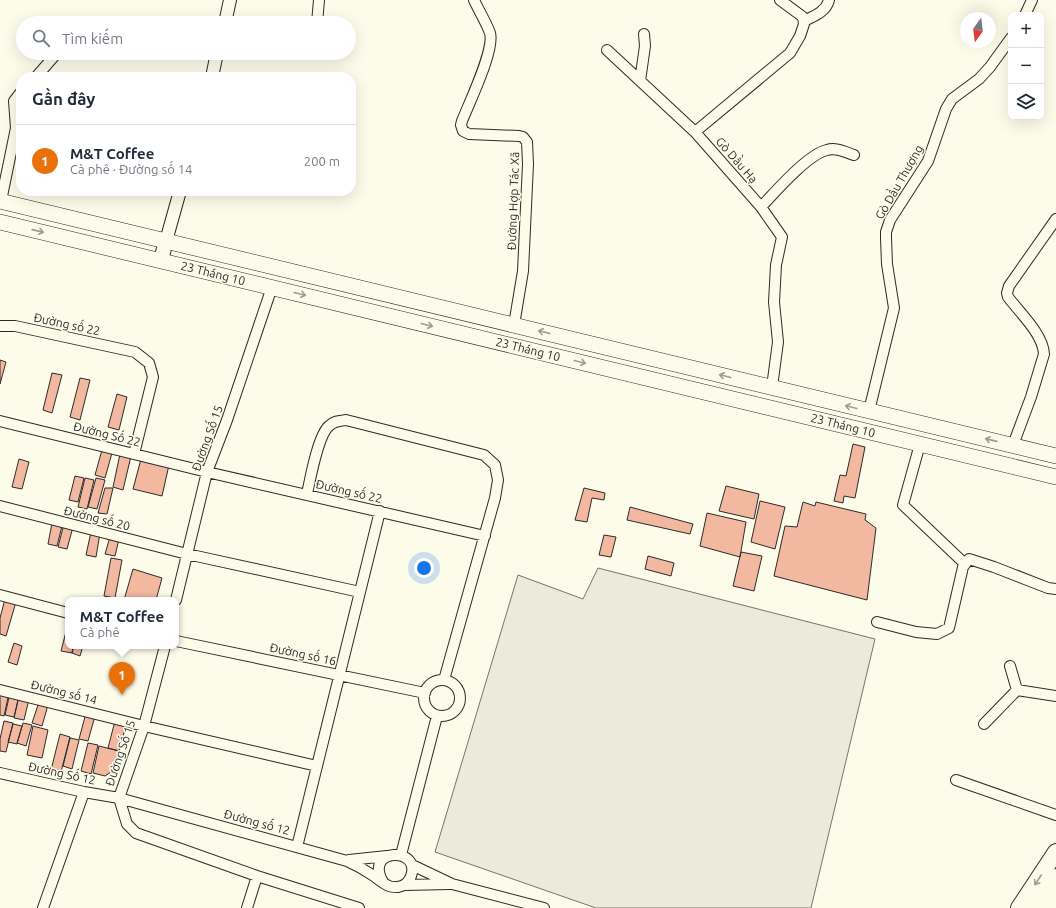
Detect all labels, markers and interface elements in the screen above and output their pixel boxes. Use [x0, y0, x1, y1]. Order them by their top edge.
north arrow [960, 12, 996, 48]
map controls [1008, 12, 1044, 120]
button: + [1008, 12, 1044, 48]
search box [16, 16, 356, 60]
icon: search [30, 27, 52, 49]
text: Tìm kiếm [62, 30, 123, 47]
button: − [1008, 48, 1044, 84]
button: layers [1008, 84, 1044, 120]
text: Gần đây [32, 89, 95, 108]
street label: Gò Dầu Hạ [713, 134, 761, 186]
street label: Gò Dầu Thượng [872, 142, 926, 222]
text: M&T Coffee [70, 145, 154, 162]
street label: Đường Hợp Tác Xã [505, 151, 522, 251]
text: 1 [41, 154, 49, 168]
text: 200 m [304, 154, 340, 168]
text: Cà phê · Đường số 14 [70, 162, 192, 176]
one-way arrow [31, 227, 44, 235]
street label: 23 Tháng 10 [179, 259, 247, 287]
one-way arrow [294, 291, 307, 298]
street label: Đường số 22 [32, 310, 102, 337]
one-way arrow [420, 322, 433, 329]
one-way arrow [538, 328, 551, 336]
street label: 23 Tháng 10 [494, 335, 562, 363]
one-way arrow [573, 359, 586, 366]
one-way arrow [718, 372, 731, 379]
one-way arrow [845, 402, 858, 410]
street label: Đường Số 15 [188, 403, 225, 473]
street label: 23 Tháng 10 [809, 411, 877, 439]
street label: Đường Số 22 [72, 418, 142, 449]
one-way arrow [985, 436, 998, 444]
street label: Đường số 22 [315, 476, 384, 505]
street label: Đường số 20 [63, 503, 132, 533]
your location [414, 558, 434, 578]
popup [65, 597, 179, 649]
text: M&T Coffee [80, 608, 164, 625]
text: Cà phê [80, 625, 120, 639]
street label: Đường số 16 [268, 640, 338, 667]
pin: 1 [109, 662, 135, 695]
street label: Đường số 14 [30, 677, 99, 707]
street label: Đường Số 15 [102, 718, 137, 788]
street label: Đường Số 12 [27, 759, 97, 787]
street label: Đường số 12 [223, 806, 292, 837]
one-way arrow [1034, 874, 1042, 885]

